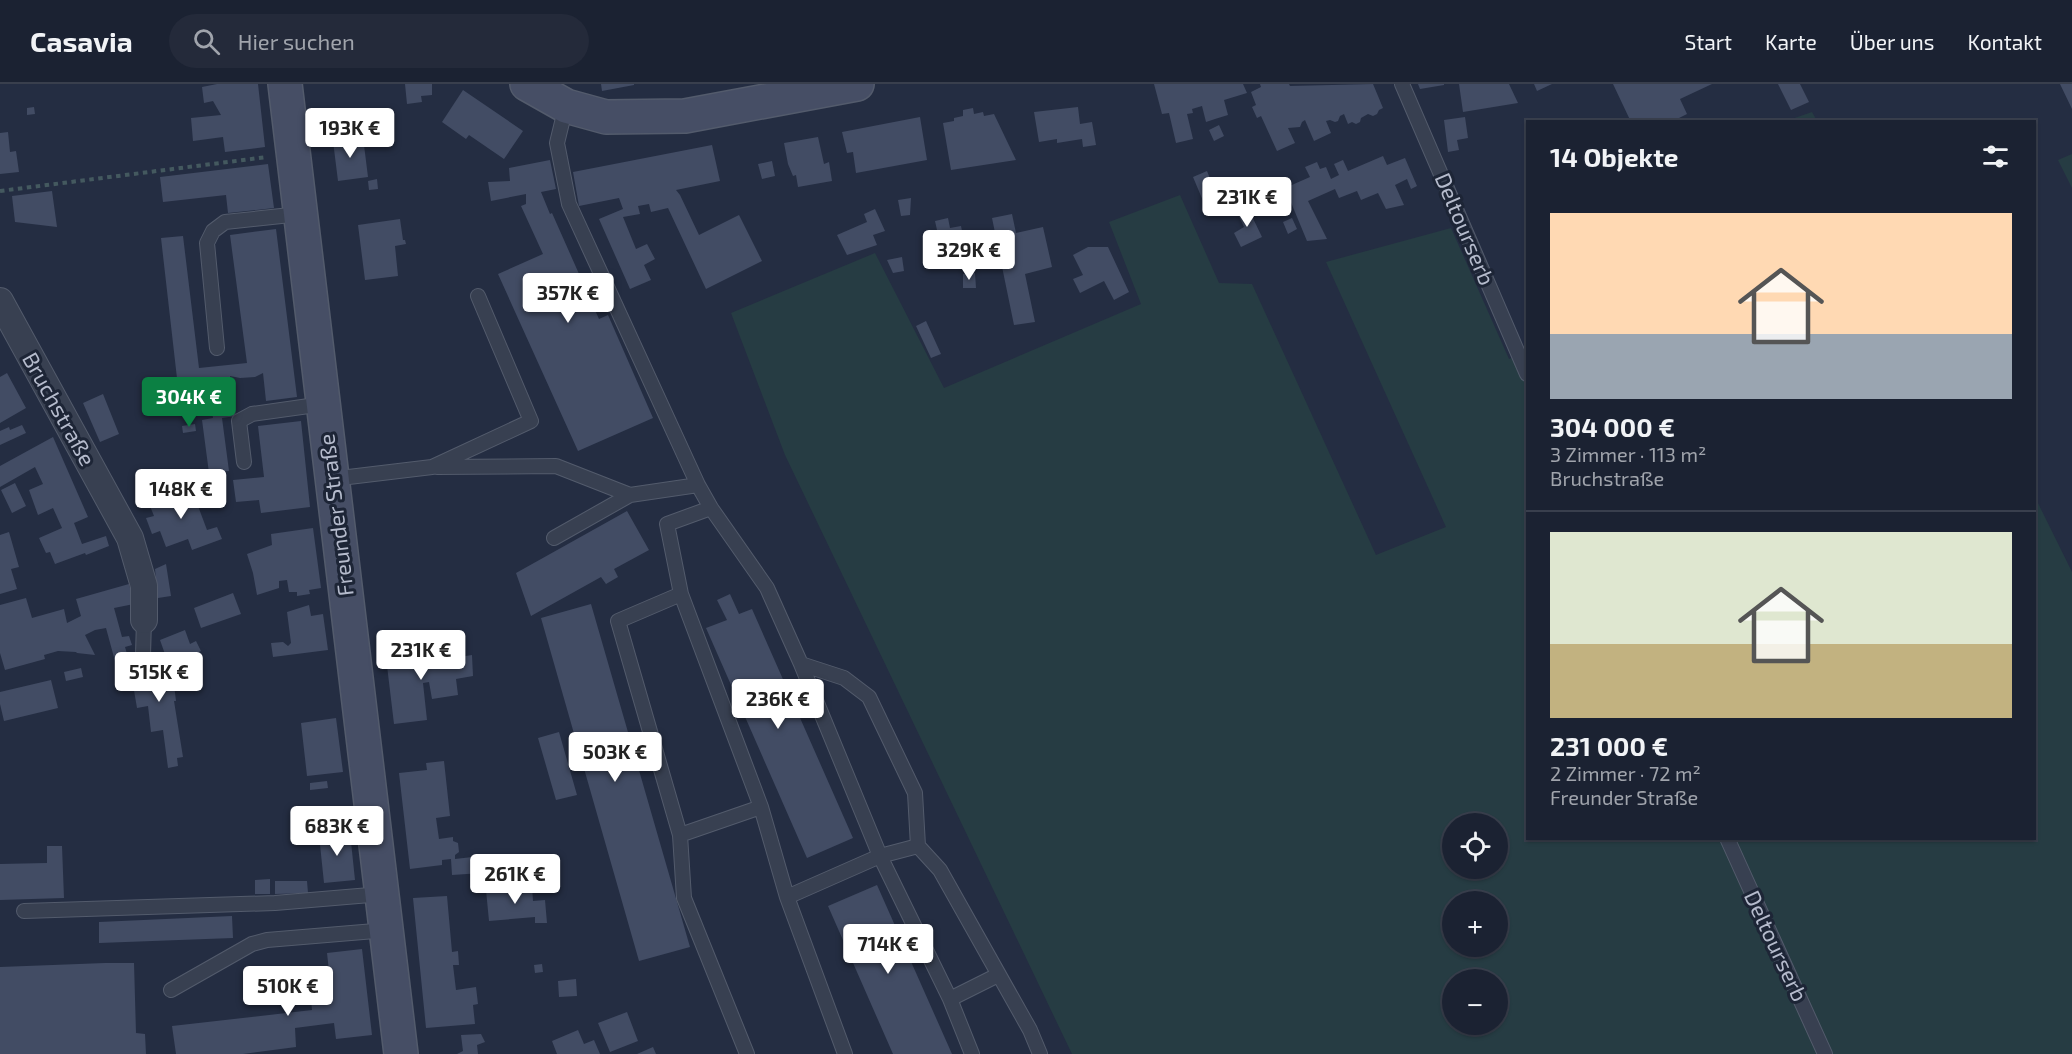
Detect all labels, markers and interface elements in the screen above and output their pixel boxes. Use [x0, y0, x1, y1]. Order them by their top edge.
search box [169, 14, 589, 68]
text: Casavia [30, 24, 133, 58]
icon: search [190, 25, 223, 58]
text: Hier suchen [238, 28, 355, 54]
text: Start [1685, 29, 1732, 54]
text: Karte [1765, 29, 1817, 54]
text: Über uns [1850, 29, 1935, 54]
text: Kontakt [1968, 29, 2042, 54]
pin: 193K € [301, 108, 399, 159]
text: 193K € [319, 115, 381, 139]
icon: filters [1979, 140, 2012, 173]
text: 14 Objekte [1550, 141, 1678, 172]
street label: Deltourserb [1431, 169, 1501, 289]
pin: 231K € [1198, 177, 1296, 228]
text: 231K € [1216, 184, 1278, 208]
pin: 329K € [920, 230, 1018, 281]
text: 329K € [937, 237, 1001, 261]
icon: home [1727, 252, 1835, 360]
pin: 357K € [519, 273, 617, 324]
text: 357K € [537, 280, 599, 304]
street label: Bruchstraße [18, 347, 102, 470]
pin: 304K € [140, 377, 238, 428]
text: 304K € [156, 384, 222, 408]
text: 304 000 € [1550, 411, 1675, 442]
street label: Freunder Straße [312, 433, 358, 598]
text: 3 Zimmer · 113 m² [1550, 442, 1706, 466]
text: Bruchstraße [1550, 466, 1664, 490]
pin: 148K € [132, 469, 230, 520]
text: 148K € [149, 476, 213, 500]
icon: home [1727, 571, 1835, 679]
pin: 231K € [372, 630, 470, 681]
text: 231K € [390, 637, 452, 661]
pin: 515K € [110, 652, 208, 703]
text: 515K € [129, 659, 189, 683]
pin: 236K € [729, 679, 827, 730]
text: 236K € [746, 686, 810, 710]
text: 231 000 € [1550, 730, 1668, 761]
pin: 503K € [566, 732, 664, 783]
text: 503K € [583, 739, 647, 763]
text: 2 Zimmer · 72 m² [1550, 761, 1701, 785]
text: Freunder Straße [1550, 785, 1698, 809]
pin: 683K € [288, 806, 386, 857]
text: 683K € [304, 813, 370, 837]
map controls [1442, 813, 1508, 1035]
button: locate [1442, 813, 1508, 879]
pin: 261K € [466, 854, 564, 905]
text: 261K € [484, 861, 546, 885]
street label: Deltourserb [1740, 886, 1814, 1005]
button: + [1442, 891, 1508, 957]
pin: 714K € [839, 924, 937, 975]
text: 714K € [857, 931, 919, 955]
pin: 510K € [239, 966, 337, 1017]
button: − [1442, 969, 1508, 1035]
text: 510K € [257, 973, 319, 997]

